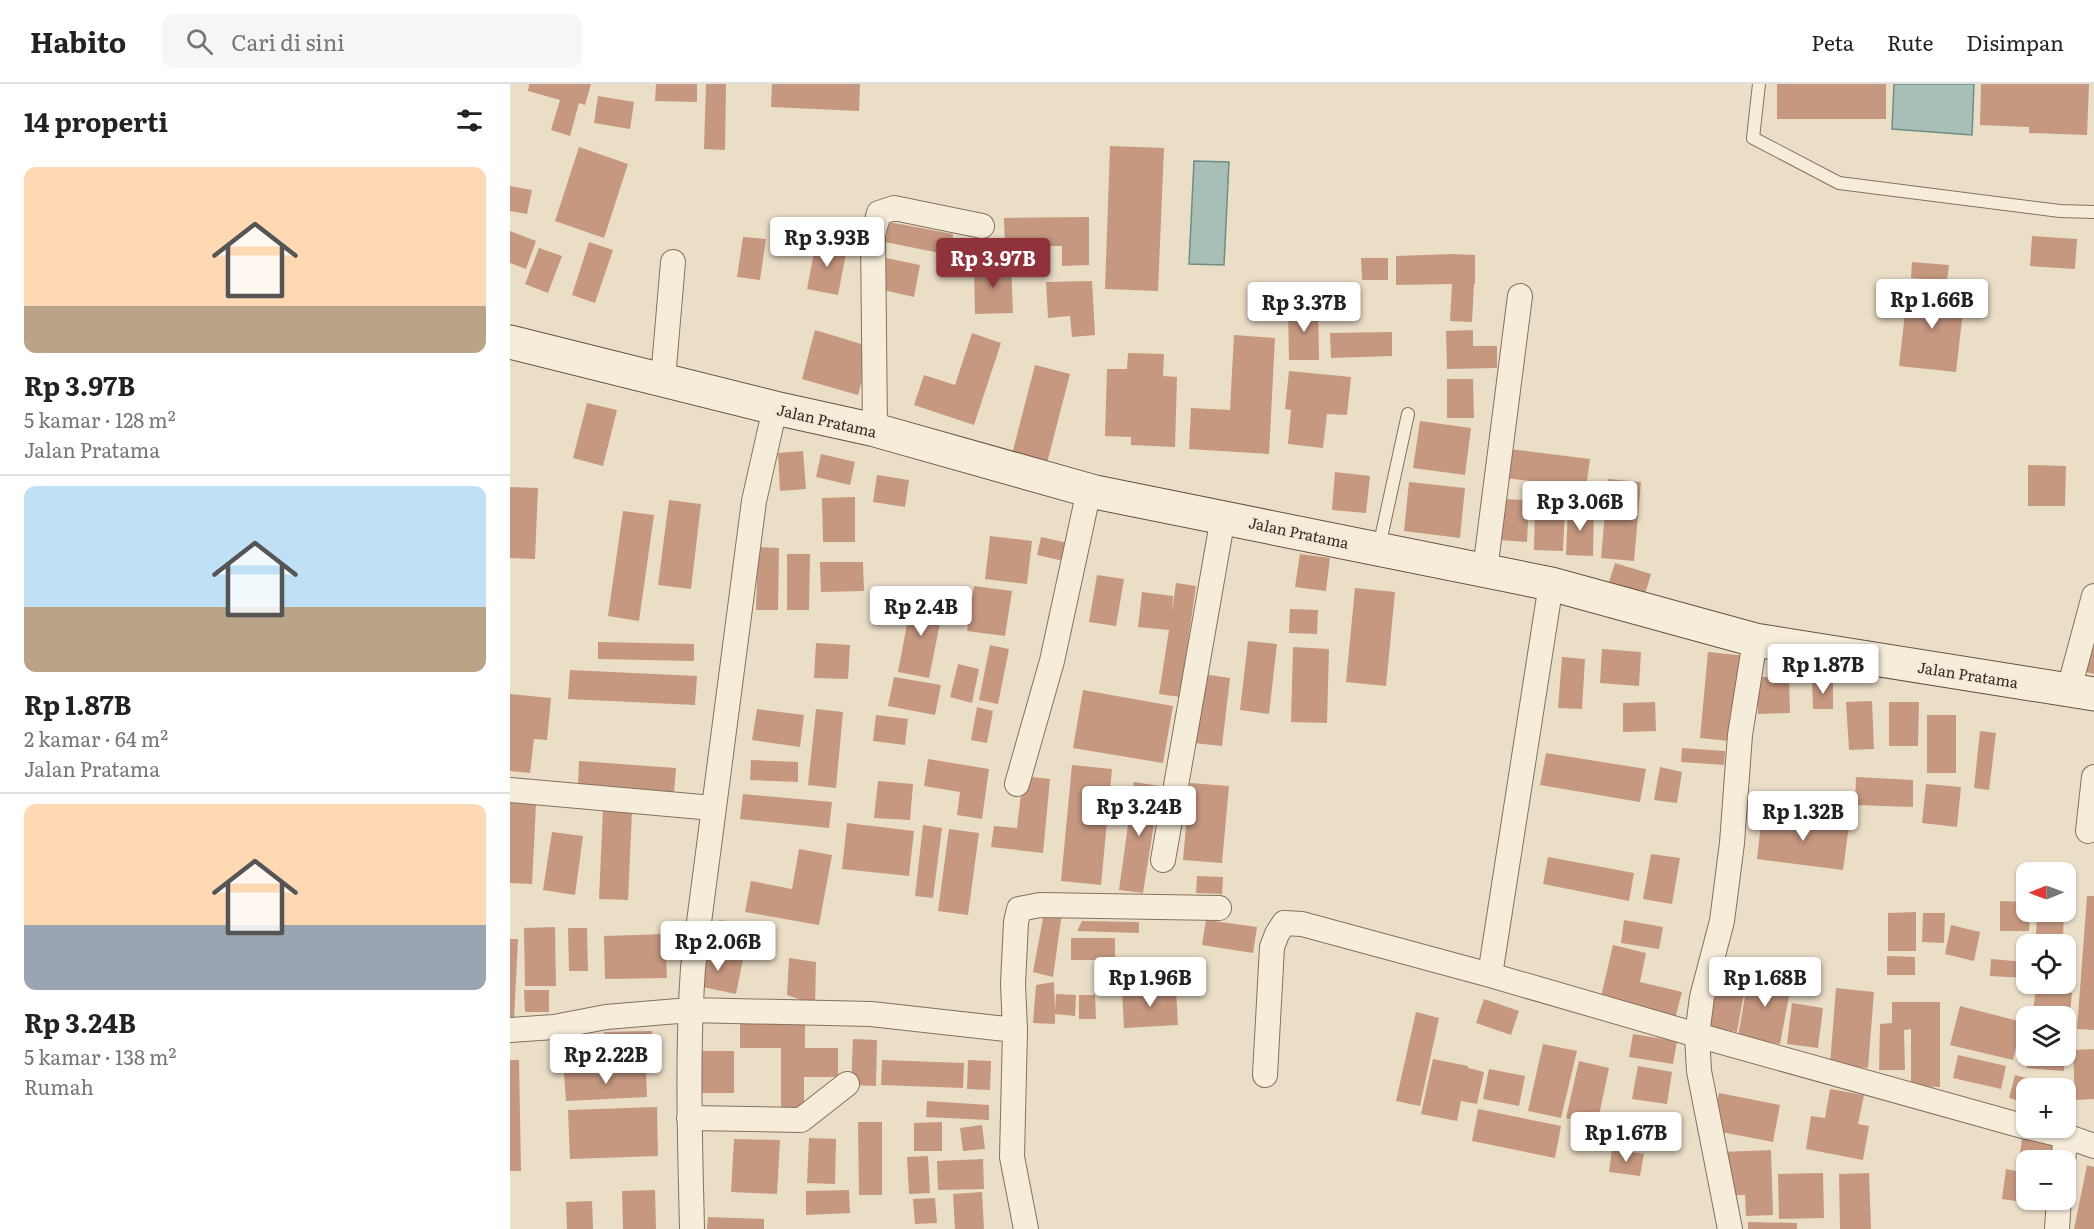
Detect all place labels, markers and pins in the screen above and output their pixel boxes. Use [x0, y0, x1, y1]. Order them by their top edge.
pin: Rp 3.93B [765, 217, 889, 268]
pin: Rp 3.97B [931, 238, 1055, 289]
pin: Rp 1.66B [1870, 279, 1994, 330]
pin: Rp 3.37B [1242, 282, 1366, 333]
pin: Rp 3.06B [1518, 481, 1642, 532]
pin: Rp 2.4B [866, 586, 976, 637]
pin: Rp 1.87B [1761, 644, 1885, 695]
pin: Rp 3.24B [1077, 786, 1201, 837]
pin: Rp 1.32B [1741, 791, 1865, 842]
pin: Rp 2.06B [656, 921, 780, 972]
pin: Rp 1.96B [1088, 957, 1212, 1008]
pin: Rp 1.68B [1703, 957, 1827, 1008]
pin: Rp 2.22B [544, 1034, 668, 1085]
pin: Rp 1.67B [1564, 1112, 1688, 1163]

